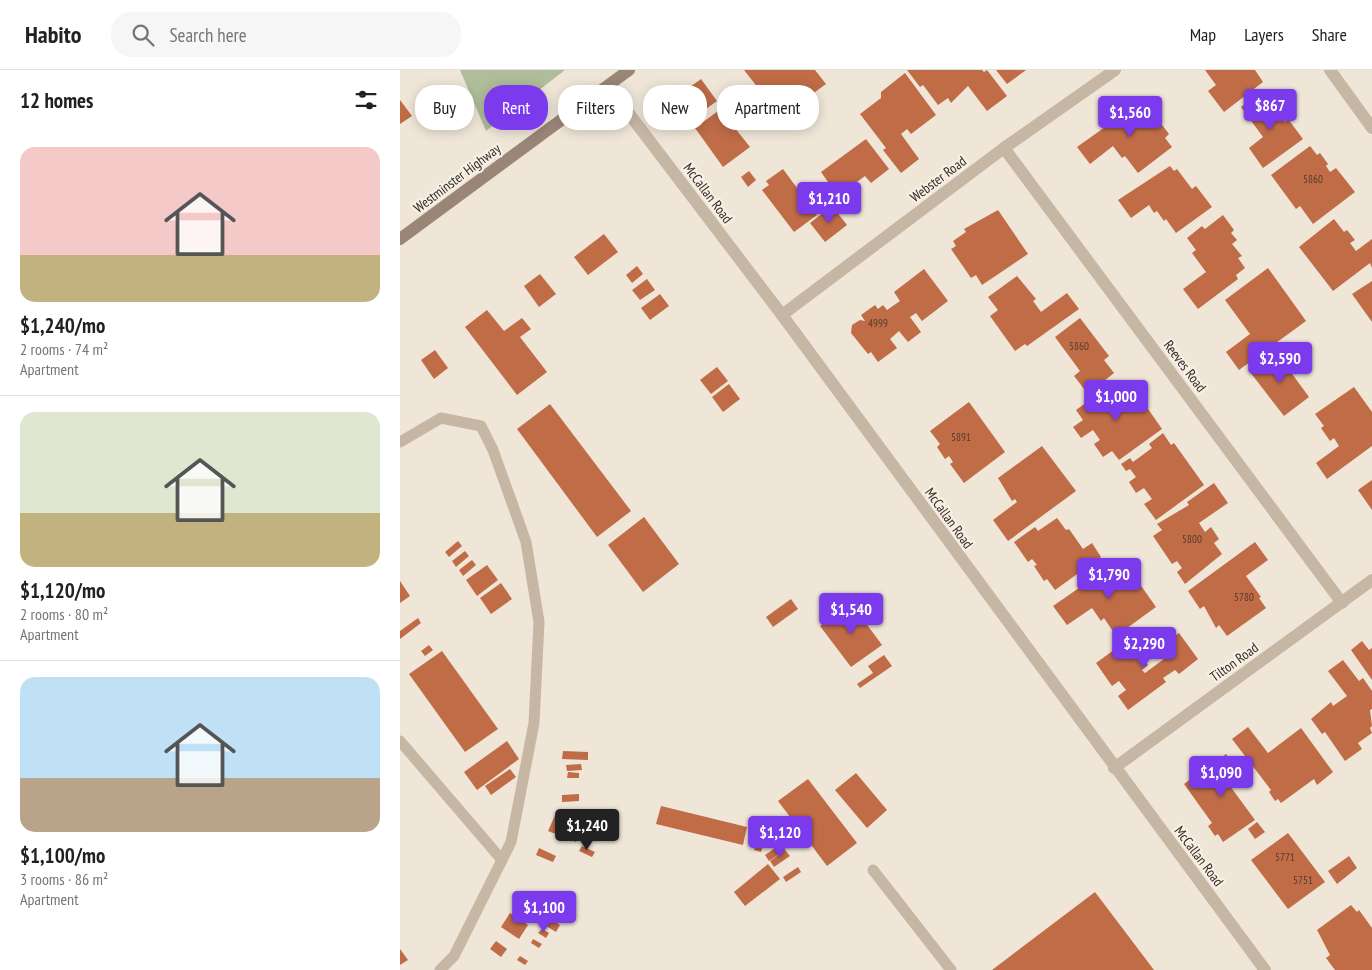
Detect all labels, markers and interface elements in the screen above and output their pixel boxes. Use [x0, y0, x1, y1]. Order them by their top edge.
search box [111, 12, 461, 57]
text: Habito [25, 19, 81, 50]
icon: search [129, 21, 157, 49]
text: Search here [169, 23, 247, 47]
text: Map [1190, 23, 1216, 46]
text: Layers [1244, 23, 1284, 46]
text: Share [1312, 23, 1347, 46]
chip: Buy [415, 85, 474, 130]
chip: Rent [484, 85, 548, 130]
chip: Filters [558, 85, 633, 130]
chip: New [643, 85, 707, 130]
chip: Apartment [717, 85, 819, 130]
icon: filters [352, 86, 380, 114]
text: 12 homes [20, 87, 93, 114]
pin: $867 [1240, 88, 1300, 131]
text: $867 [1255, 95, 1285, 115]
pin: $1,560 [1089, 96, 1171, 138]
text: $1,560 [1109, 102, 1151, 122]
street label: Westminster Highway [410, 139, 505, 217]
street label: Webster Road [906, 152, 970, 206]
street label: McCallan Road [679, 159, 737, 227]
house number: 5860 [1303, 172, 1323, 186]
icon: home [155, 179, 245, 269]
pin: $1,210 [788, 182, 870, 224]
text: $1,210 [808, 188, 850, 208]
text: $1,240/mo [20, 312, 105, 339]
house number: 4999 [868, 316, 888, 330]
street label: Reeves Road [1160, 337, 1210, 395]
text: 2 rooms · 74 m² [20, 339, 108, 359]
house number: 5860 [1069, 339, 1089, 353]
pin: $2,590 [1239, 342, 1321, 384]
text: $2,590 [1259, 348, 1301, 368]
text: Apartment [20, 359, 79, 379]
pin: $1,000 [1075, 380, 1157, 422]
text: $1,000 [1095, 386, 1137, 406]
house number: 5891 [951, 430, 971, 444]
icon: home [155, 445, 245, 535]
street label: McCallan Road [921, 484, 977, 552]
house number: 5800 [1182, 532, 1202, 546]
pin: $1,790 [1068, 558, 1150, 600]
text: $1,790 [1088, 564, 1130, 584]
text: $1,120/mo [20, 577, 105, 604]
house number: 5780 [1234, 590, 1254, 604]
pin: $1,540 [810, 592, 892, 635]
text: $1,540 [830, 599, 872, 619]
text: 2 rooms · 80 m² [20, 604, 108, 624]
text: Apartment [20, 624, 79, 644]
pin: $2,290 [1103, 626, 1185, 669]
text: $2,290 [1123, 633, 1165, 653]
street label: Tilton Road [1206, 638, 1262, 686]
icon: home [155, 710, 245, 800]
pin: $1,090 [1180, 756, 1262, 798]
text: $1,090 [1200, 762, 1242, 782]
pin: $1,240 [546, 808, 628, 851]
text: $1,240 [566, 815, 608, 835]
pin: $1,120 [739, 816, 821, 858]
text: $1,120 [759, 822, 801, 842]
street label: McCallan Road [1170, 822, 1228, 890]
text: $1,100/mo [20, 842, 105, 869]
house number: 5771 [1275, 850, 1295, 864]
text: 3 rooms · 86 m² [20, 869, 108, 889]
house number: 5751 [1293, 873, 1313, 887]
text: Apartment [20, 889, 79, 909]
pin: $1,100 [503, 890, 585, 933]
text: $1,100 [523, 897, 565, 917]

